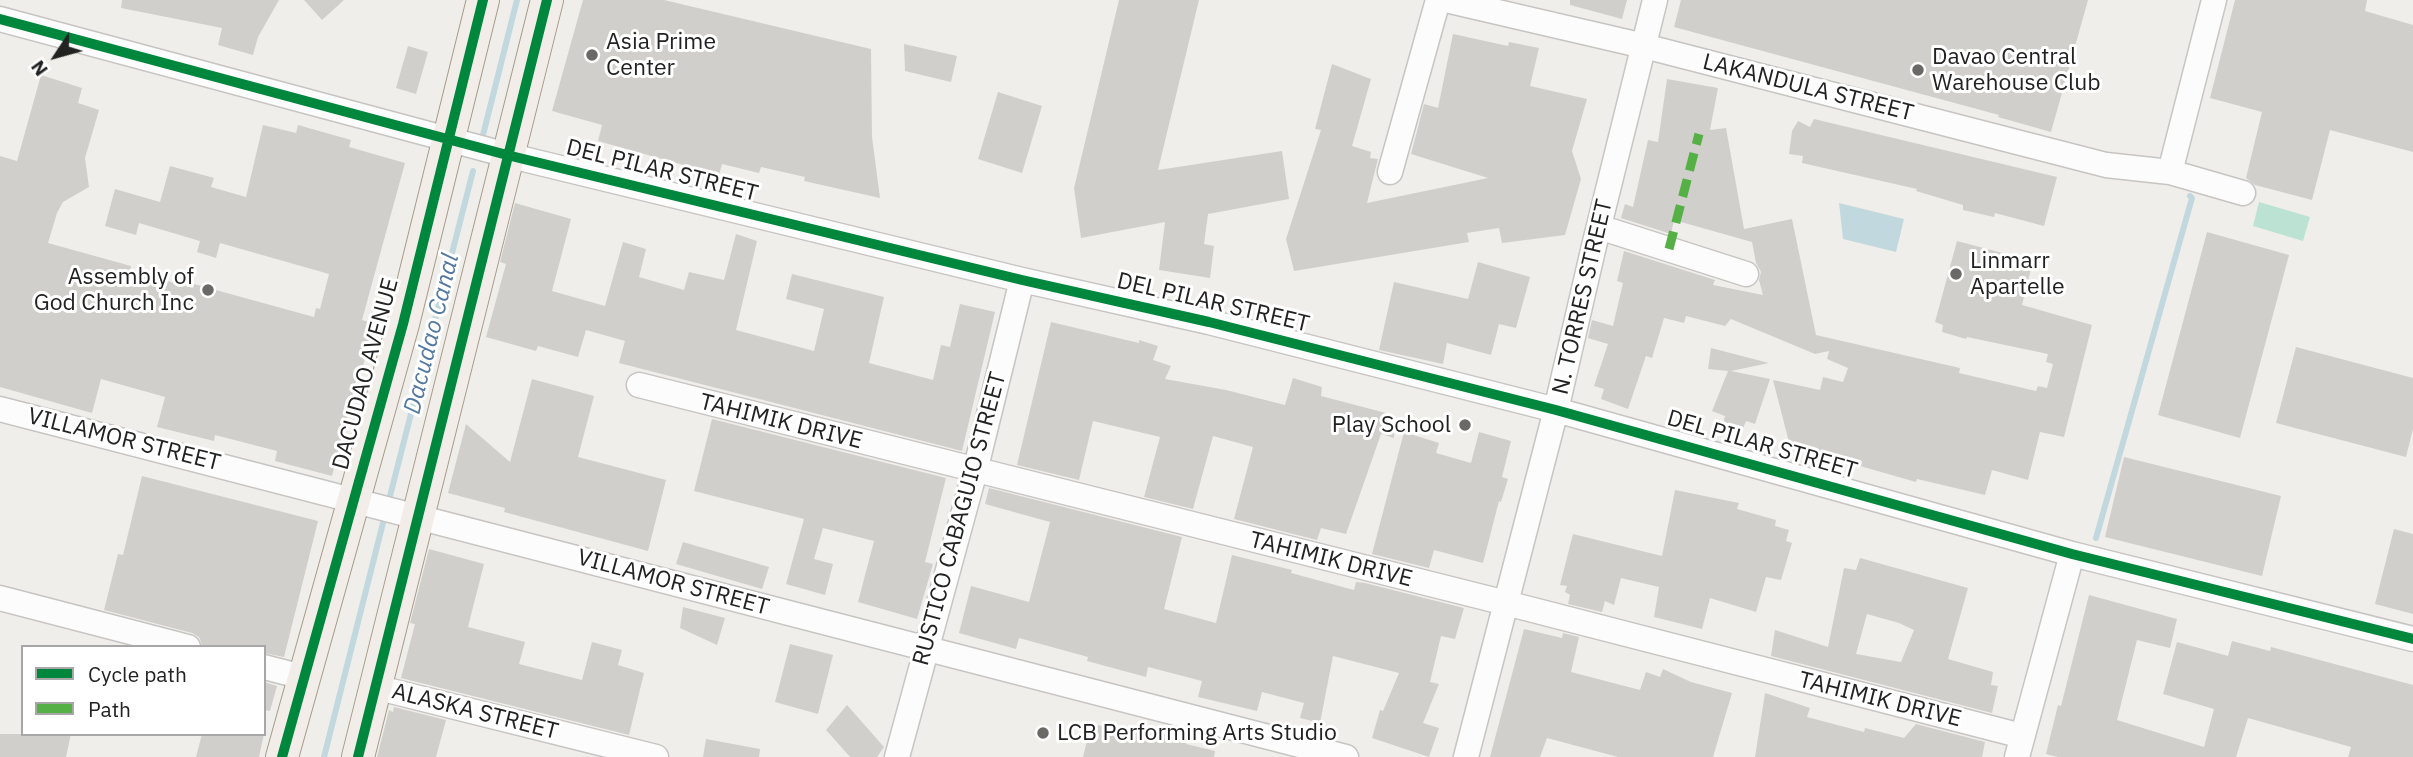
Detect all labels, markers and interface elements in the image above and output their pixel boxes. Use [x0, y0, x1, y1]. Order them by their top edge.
north arrow [21, 21, 91, 91]
place label: Asia Prime Center [606, 28, 716, 82]
place label: Davao Central Warehouse Club [1932, 43, 2101, 97]
marker: Asia Prime Center [584, 47, 600, 63]
street label: LAKANDULA STREET [1700, 48, 1916, 128]
text: N [25, 56, 53, 81]
marker: Davao Central Warehouse Club [1910, 62, 1926, 78]
street label: DEL PILAR STREET [563, 134, 761, 208]
street label: N. TORRES STREET [1547, 197, 1619, 397]
place label: Linmarr Apartelle [1970, 247, 2065, 301]
water label: Dacudao Canal [398, 251, 466, 417]
place label: Assembly of God Church Inc [34, 263, 194, 317]
marker: Linmarr Apartelle [1948, 266, 1964, 282]
street label: DEL PILAR STREET [1114, 267, 1312, 339]
street label: DACUDAO AVENUE [327, 275, 405, 473]
marker: Assembly of God Church Inc [200, 282, 216, 298]
street label: RUSTICO CABAGUIO STREET [908, 369, 1012, 669]
street label: TAHIMIK DRIVE [697, 388, 865, 456]
street label: VILLAMOR STREET [25, 403, 223, 477]
street label: DEL PILAR STREET [1664, 405, 1860, 485]
place label: Play School [1332, 411, 1451, 439]
marker: Play School [1457, 417, 1473, 433]
street label: TAHIMIK DRIVE [1247, 526, 1415, 594]
street label: VILLAMOR STREET [574, 544, 772, 622]
legend [21, 645, 266, 736]
text: Cycle path [88, 660, 187, 688]
street label: TAHIMIK DRIVE [1796, 666, 1964, 734]
street label: ALASKA STREET [389, 678, 561, 746]
text: Path [88, 695, 131, 723]
place label: LCB Performing Arts Studio [1057, 719, 1337, 747]
marker: LCB Performing Arts Studio [1035, 725, 1051, 741]

